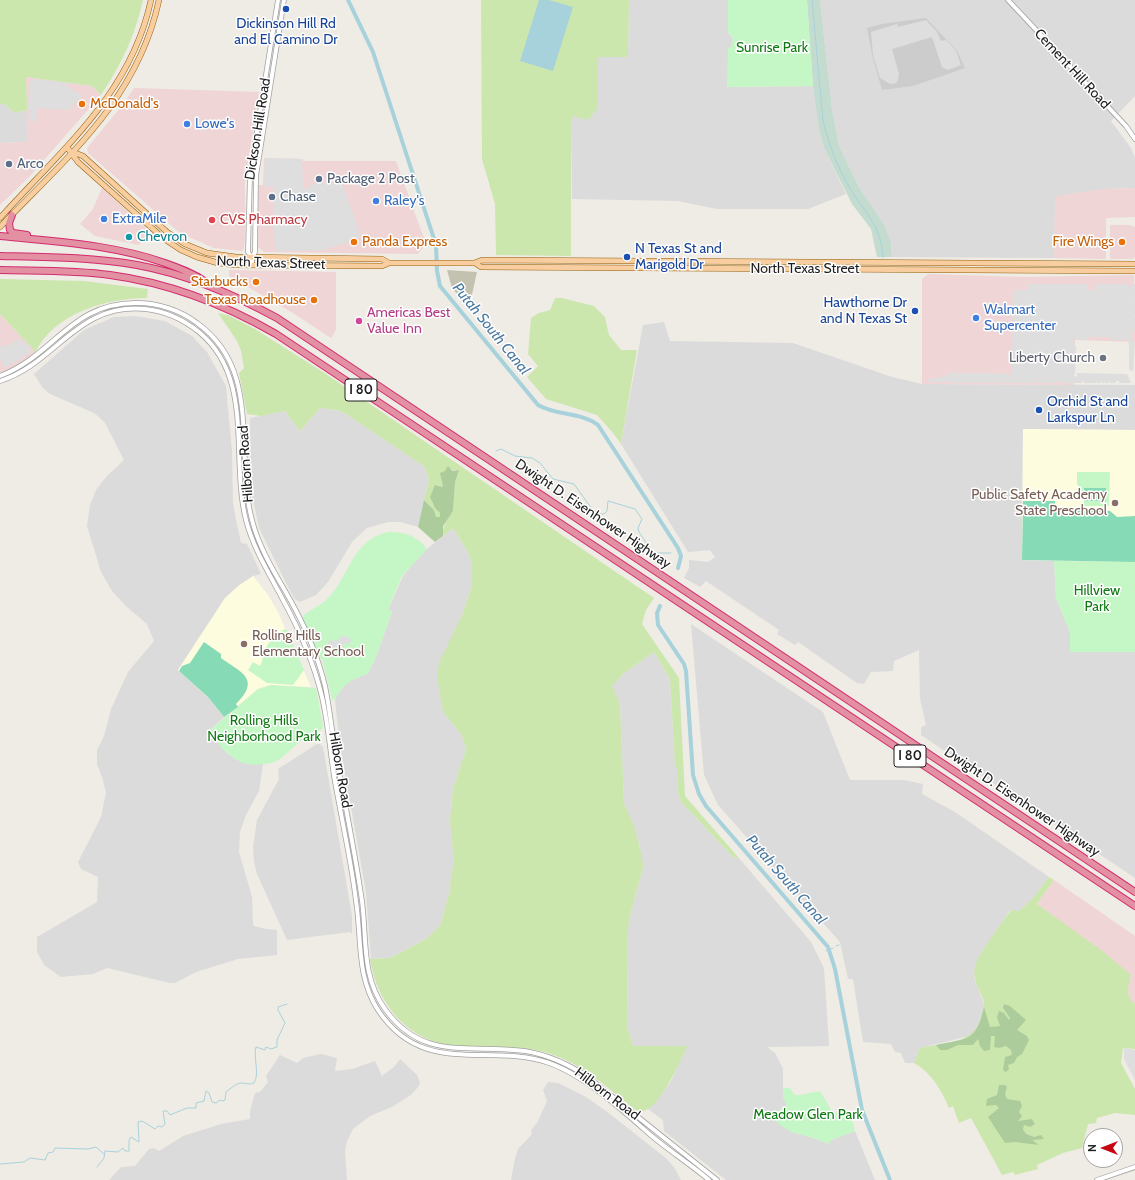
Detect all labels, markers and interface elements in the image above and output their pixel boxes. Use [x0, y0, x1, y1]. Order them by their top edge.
marker: Dickinson Hill Rd and El Camino Dr [281, 4, 291, 14]
place label: Dickinson Hill Rd and El Camino Dr [234, 16, 338, 48]
street label: Cement Hill Road [1031, 25, 1113, 113]
park label: Sunrise Park [736, 40, 808, 56]
street label: Dickson Hill Road [242, 77, 274, 181]
place label: McDonald's [90, 96, 159, 112]
marker: McDonald's [77, 99, 87, 109]
place label: Lowe's [195, 116, 235, 132]
marker: Lowe's [182, 119, 192, 129]
place label: Arco [17, 156, 44, 172]
marker: Arco [4, 159, 14, 169]
place label: Package 2 Post [327, 171, 415, 187]
marker: Package 2 Post [314, 174, 324, 184]
place label: Chase [280, 189, 316, 205]
marker: Chase [267, 192, 277, 202]
place label: Raley's [384, 193, 425, 209]
marker: Raley's [371, 196, 381, 206]
place label: ExtraMile [112, 211, 167, 227]
place label: CVS Pharmacy [220, 212, 308, 228]
marker: ExtraMile [99, 214, 109, 224]
marker: CVS Pharmacy [207, 215, 217, 225]
place label: Chevron [137, 229, 187, 245]
marker: Chevron [124, 232, 134, 242]
place label: Panda Express [362, 234, 447, 250]
place label: Fire Wings [1053, 234, 1114, 250]
marker: Panda Express [349, 237, 359, 247]
marker: Fire Wings [1117, 237, 1127, 247]
place label: N Texas St and Marigold Dr [635, 241, 722, 274]
marker: N Texas St and Marigold Dr [622, 252, 632, 262]
street label: North Texas Street [216, 253, 326, 273]
street label: North Texas Street [751, 261, 859, 277]
place label: Starbucks [191, 274, 248, 290]
marker: Starbucks [251, 277, 261, 287]
water label: Putah South Canal [448, 279, 534, 379]
place label: Texas Roadhouse [204, 292, 306, 308]
marker: Texas Roadhouse [309, 295, 319, 305]
place label: Hawthorne Dr and N Texas St [820, 295, 907, 328]
place label: Walmart Supercenter [984, 302, 1056, 334]
place label: Americas Best Value Inn [367, 305, 451, 338]
marker: Hawthorne Dr and N Texas St [910, 306, 920, 316]
marker: Walmart Supercenter [971, 313, 981, 323]
marker: Americas Best Value Inn [354, 316, 364, 326]
place label: Liberty Church [1009, 350, 1095, 366]
marker: Liberty Church [1098, 353, 1108, 363]
road number: I 80 [345, 379, 377, 401]
place label: Orchid St and Larkspur Ln [1047, 394, 1128, 426]
marker: Orchid St and Larkspur Ln [1034, 405, 1044, 415]
street label: Hilborn Road [235, 425, 257, 503]
street label: Dwight D. Eisenhower Highway [512, 456, 674, 572]
place label: Public Safety Academy State Preschool [971, 487, 1107, 520]
marker: Public Safety Academy State Preschool [1110, 498, 1120, 508]
park label: Hillview Park [1074, 583, 1120, 616]
place label: Rolling Hills Elementary School [252, 628, 364, 660]
marker: Rolling Hills Elementary School [239, 639, 249, 649]
park label: Rolling Hills Neighborhood Park [207, 713, 321, 746]
street label: Hilborn Road [325, 730, 355, 810]
street label: Dwight D. Eisenhower Highway [941, 744, 1103, 860]
road number: I 80 [894, 745, 926, 767]
water label: Putah South Canal [742, 831, 830, 929]
street label: Hilborn Road [571, 1064, 643, 1124]
park label: Meadow Glen Park [753, 1107, 863, 1123]
north arrow [1083, 1128, 1123, 1168]
text: N [1085, 1144, 1099, 1152]

